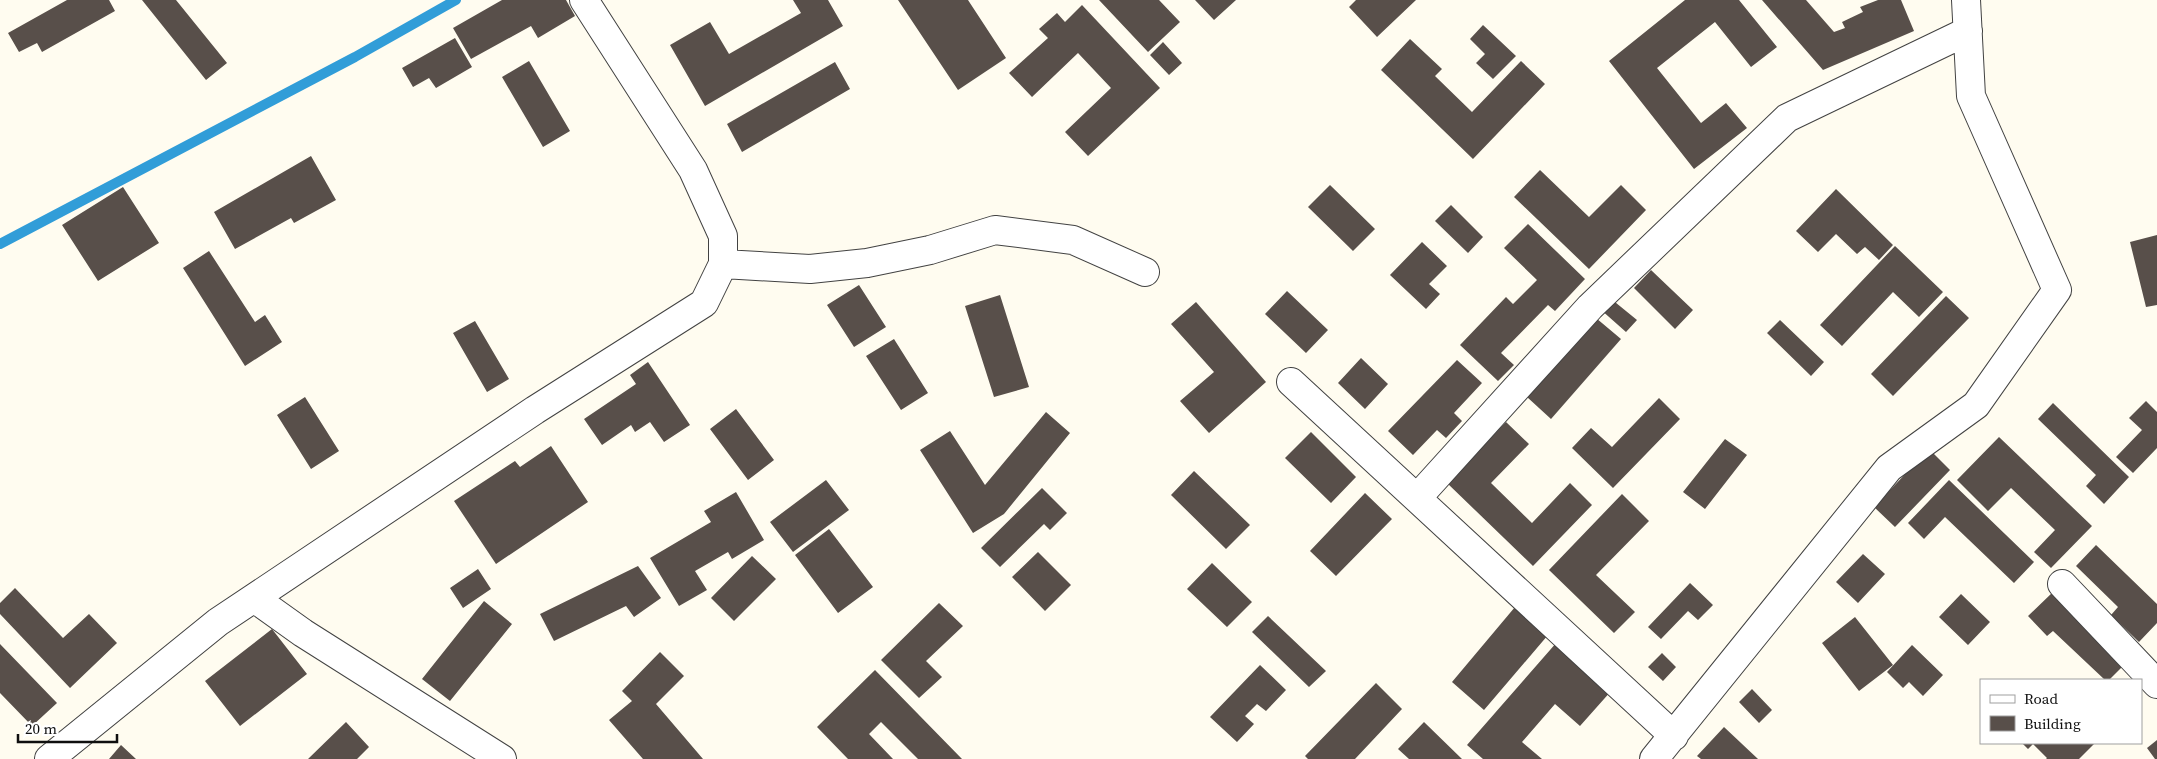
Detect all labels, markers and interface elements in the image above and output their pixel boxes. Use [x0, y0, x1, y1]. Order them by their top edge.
legend [1980, 679, 2142, 744]
text: Road [2024, 688, 2058, 709]
scale bar [18, 712, 116, 744]
text: Building [2024, 713, 2081, 734]
text: 20 m [25, 718, 57, 739]

